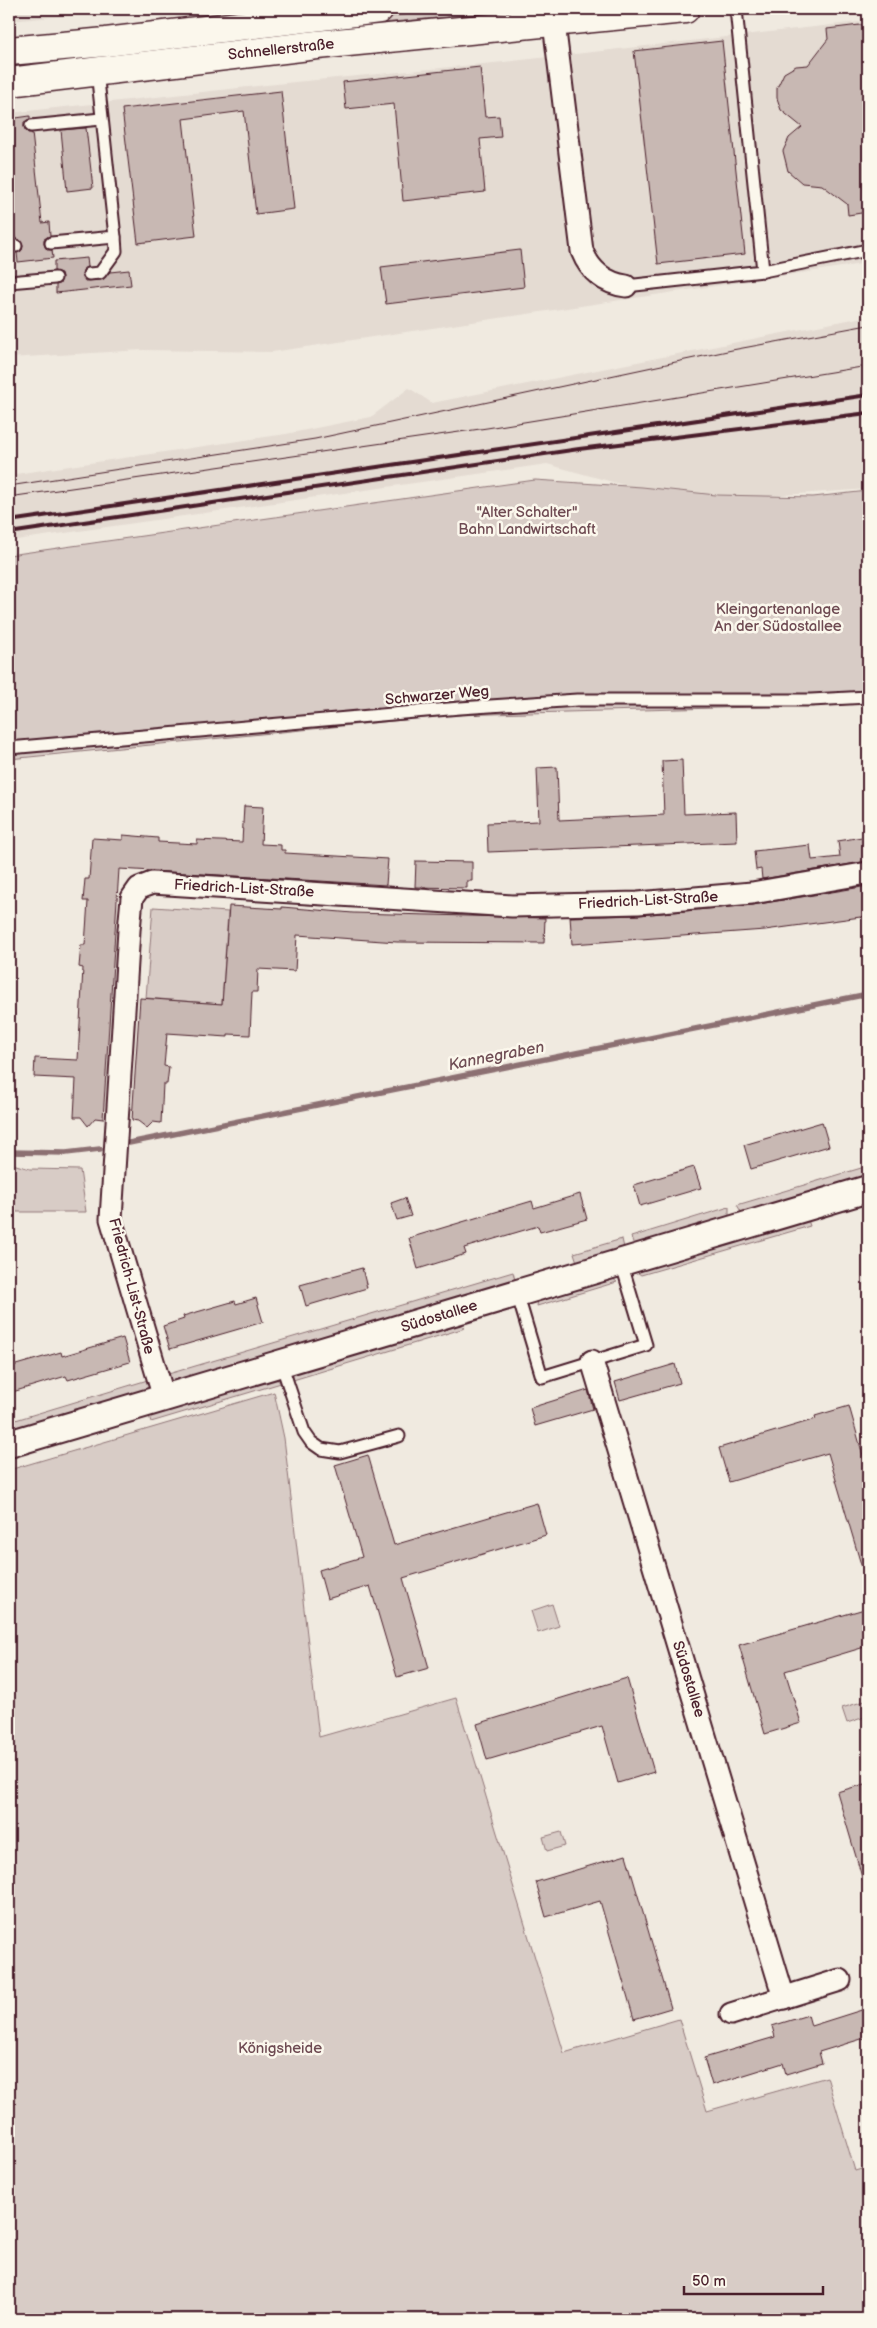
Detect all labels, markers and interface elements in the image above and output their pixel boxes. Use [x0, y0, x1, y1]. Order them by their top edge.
street label: Schnellerstraße [227, 34, 335, 65]
park label: "Alter Schalter" Bahn Landwirtschaft [458, 503, 596, 539]
park label: Kleingartenanlage An der Südostallee [714, 600, 842, 636]
street label: Schwarzer Weg [384, 681, 490, 710]
street label: Friedrich-List-Straße [173, 875, 315, 902]
street label: Friedrich-List-Straße [577, 887, 719, 914]
water label: Kannegraben [447, 1038, 546, 1075]
street label: Friedrich-List-Straße [104, 1216, 159, 1356]
street label: Südostallee [399, 1296, 480, 1337]
street label: Südostallee [668, 1639, 709, 1720]
park label: Königsheide [238, 2039, 322, 2058]
scale bar [684, 2263, 823, 2295]
text: 50 m [692, 2272, 726, 2291]

